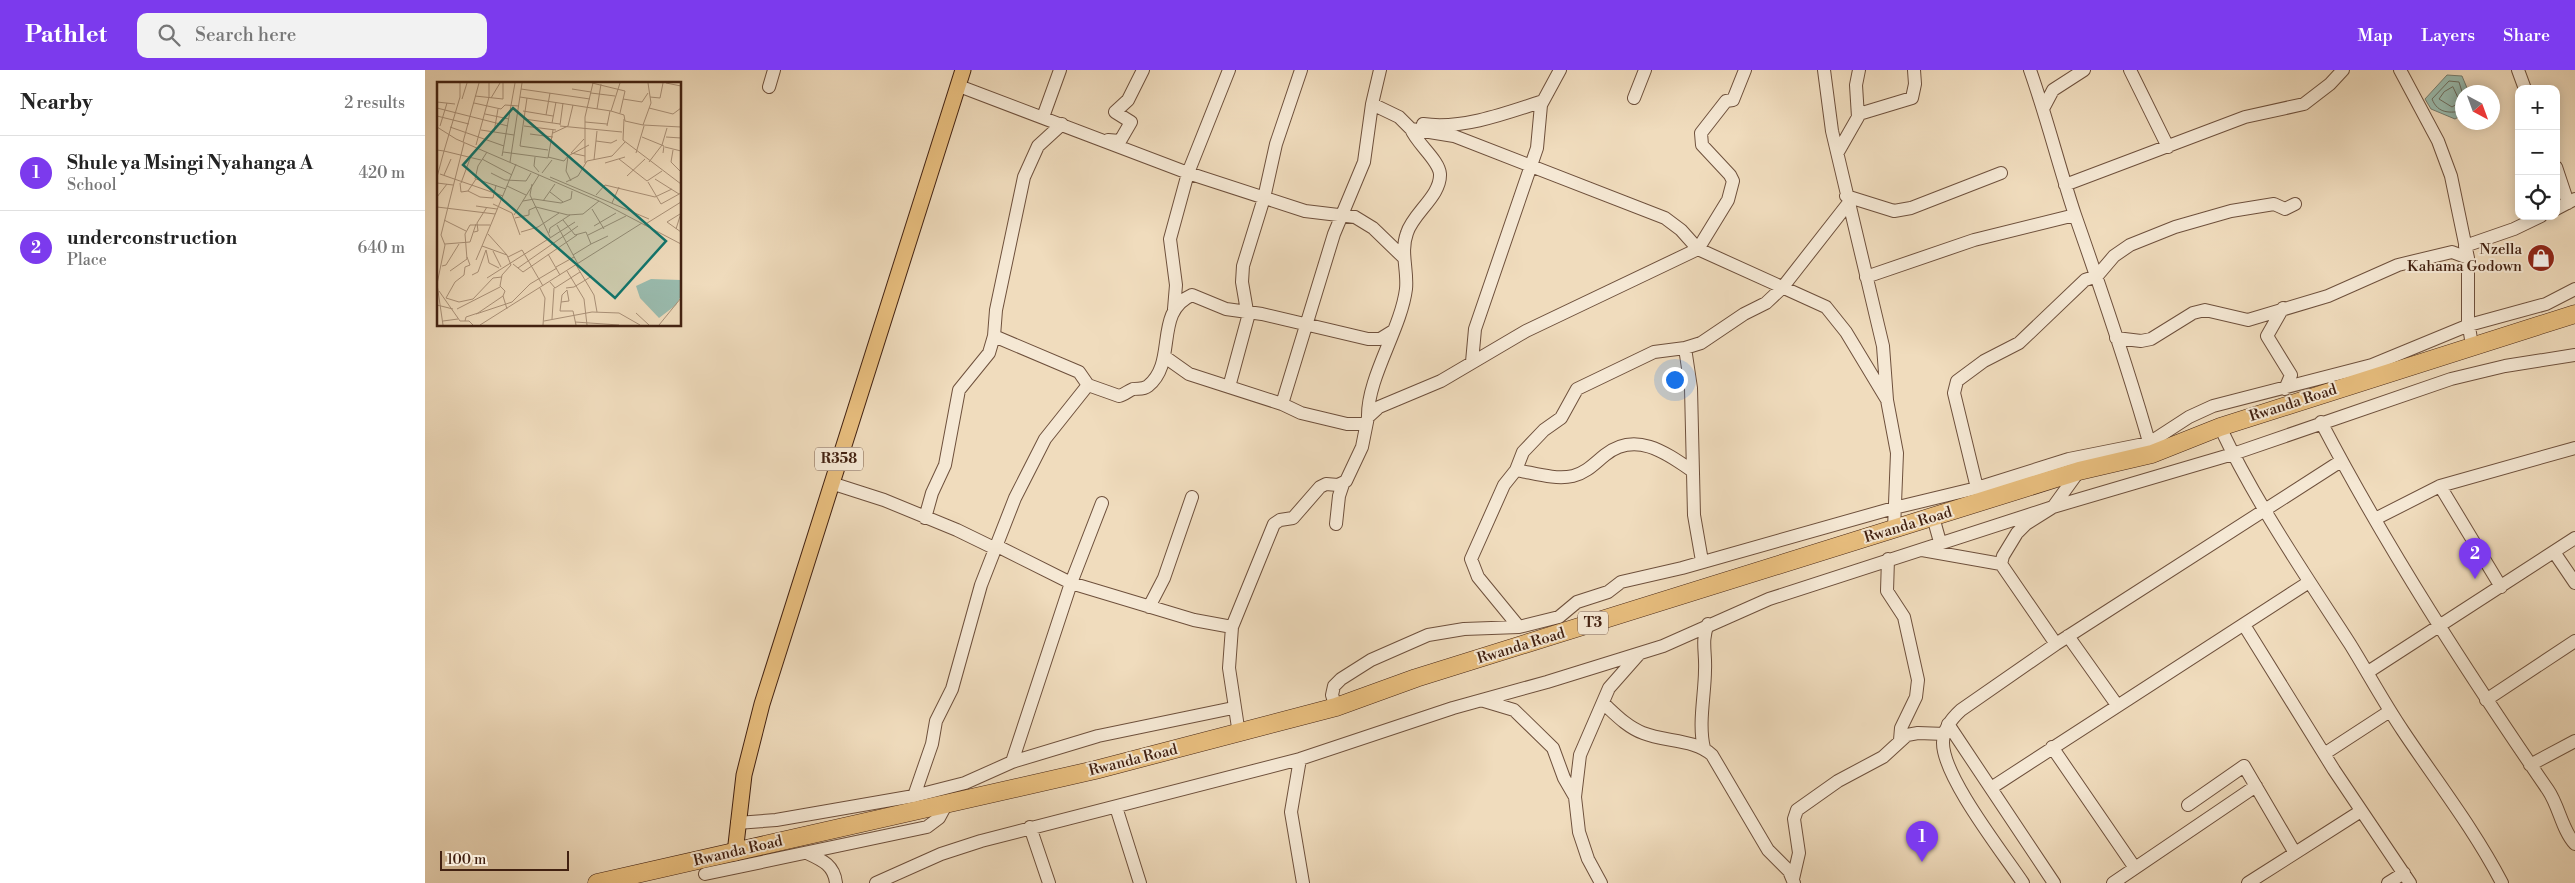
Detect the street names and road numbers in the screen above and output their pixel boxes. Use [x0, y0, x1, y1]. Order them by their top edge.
street label: Rwanda Road [2247, 380, 2340, 426]
road number: R358 [815, 448, 863, 470]
street label: Rwanda Road [1862, 502, 1955, 547]
road number: T3 [1578, 612, 1608, 634]
street label: Rwanda Road [1475, 623, 1568, 668]
street label: Rwanda Road [1086, 740, 1180, 780]
street label: Rwanda Road [691, 831, 785, 871]

